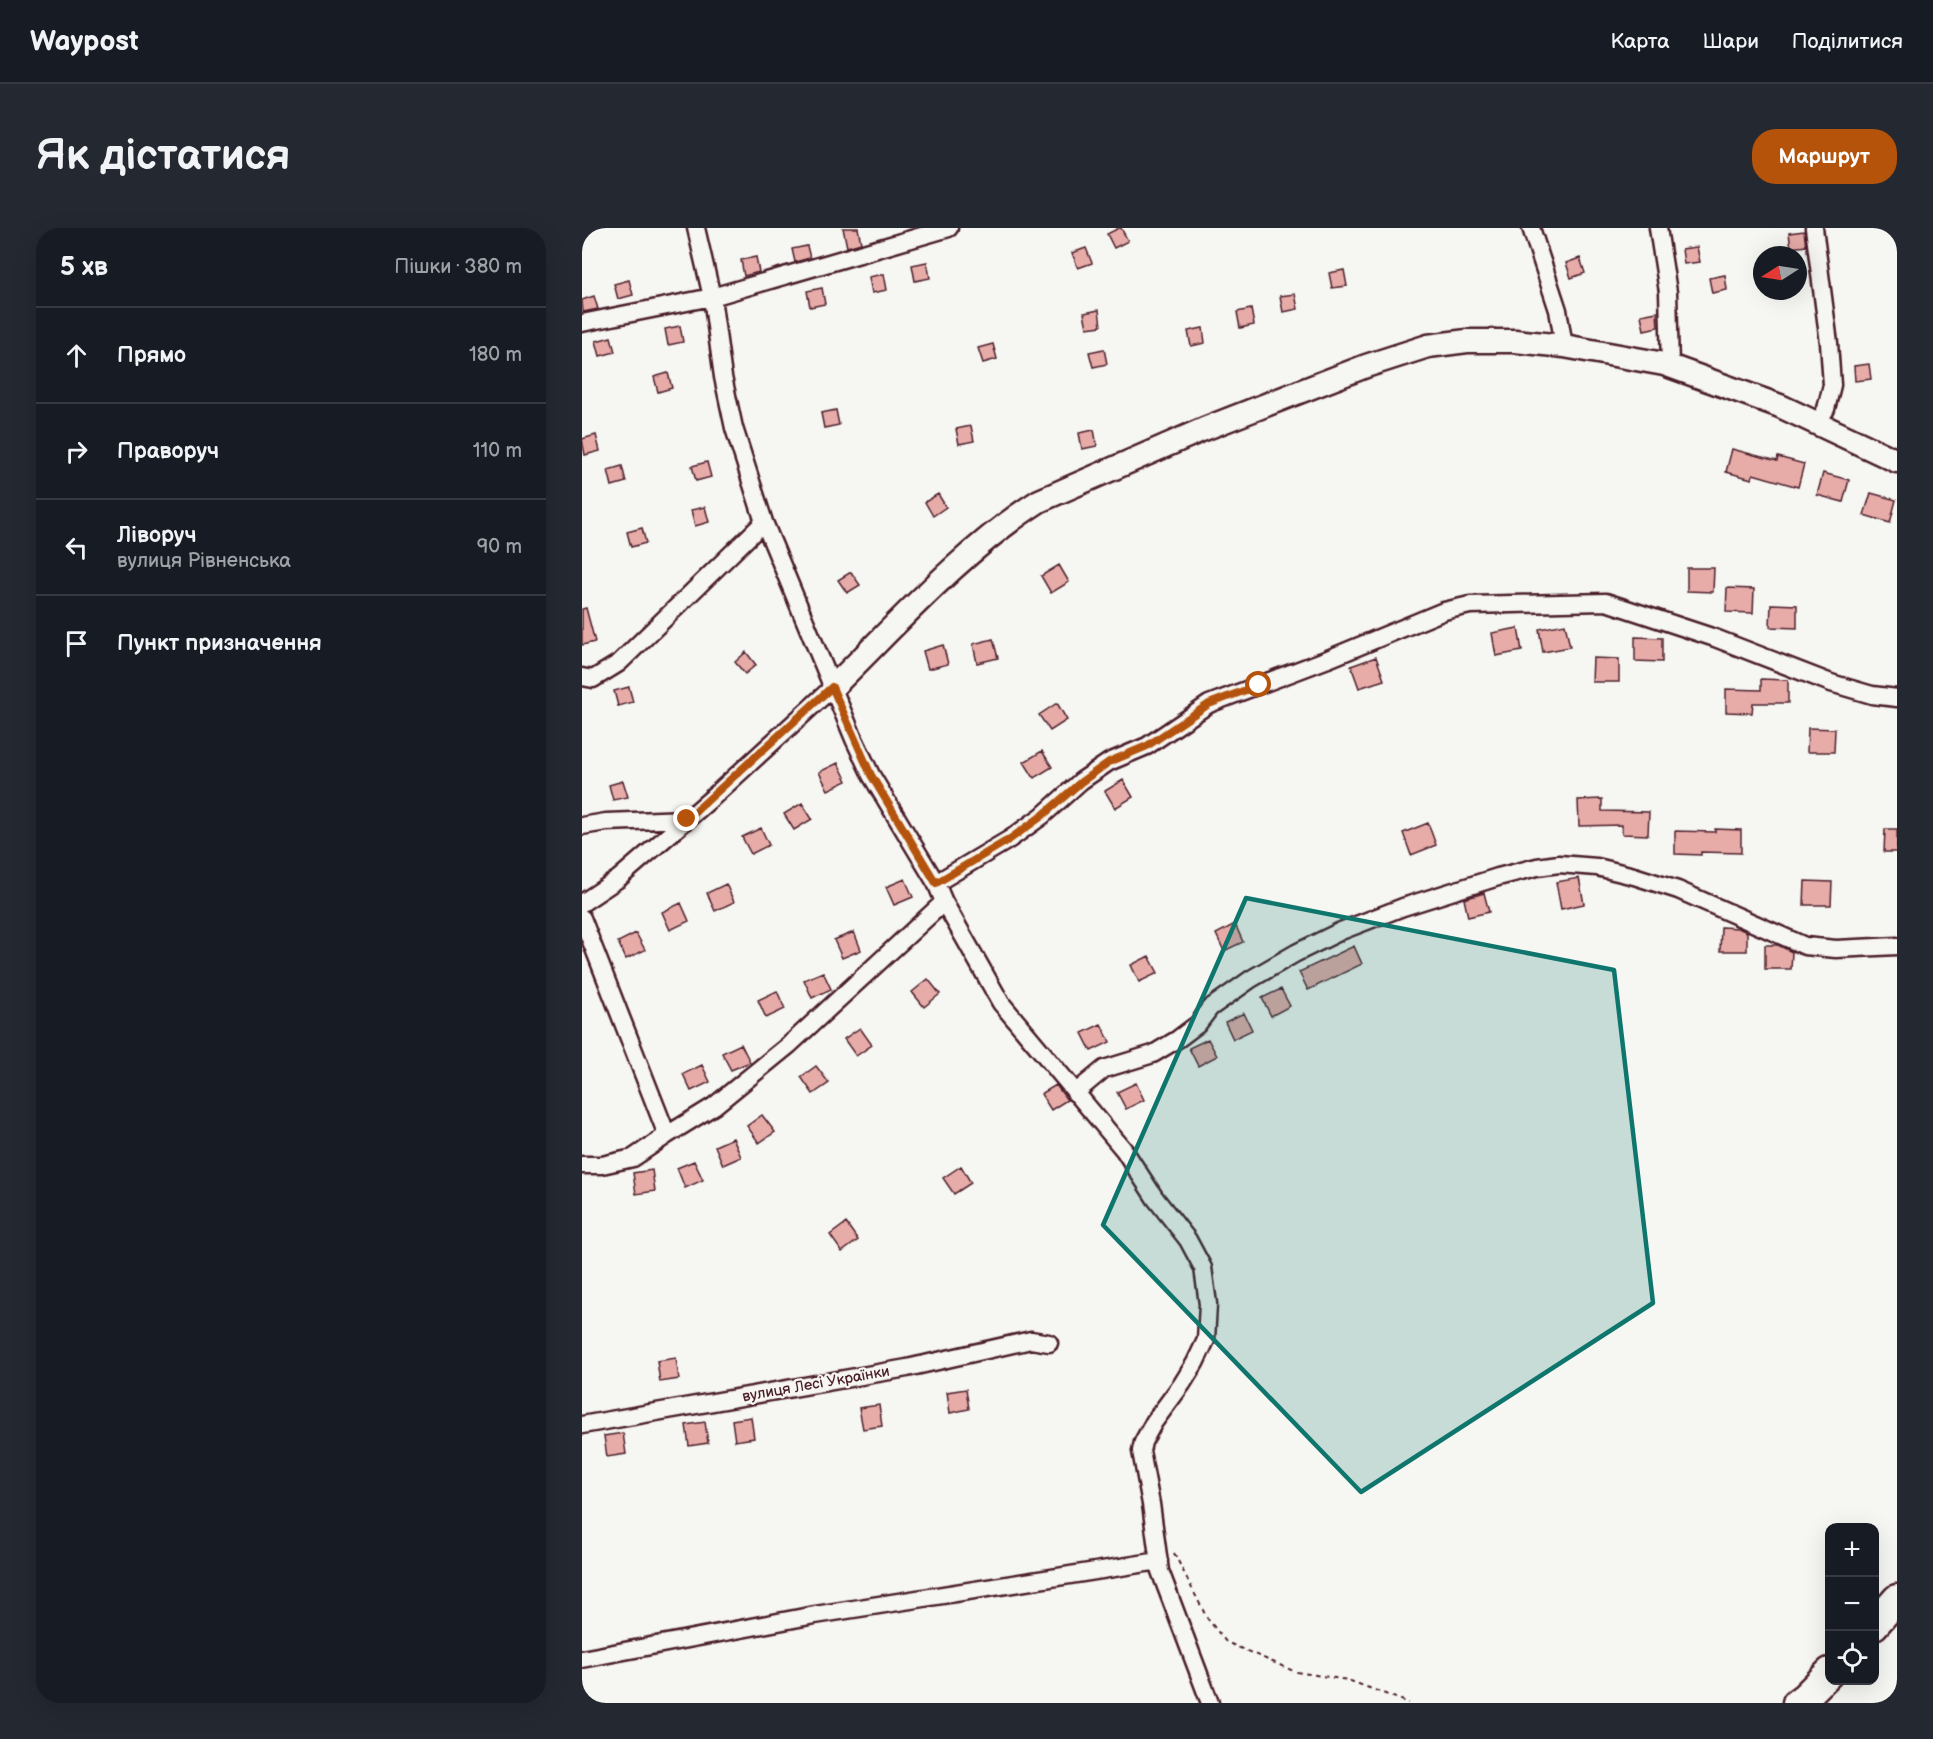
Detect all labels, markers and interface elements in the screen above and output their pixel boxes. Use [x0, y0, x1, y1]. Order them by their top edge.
text: Waypost [30, 25, 139, 58]
text: Карта [1610, 29, 1670, 54]
text: Шари [1703, 29, 1759, 54]
text: Поділитися [1792, 29, 1903, 54]
button: Маршрут [1752, 129, 1897, 184]
text: Як дістатися [36, 131, 290, 182]
north arrow [1753, 246, 1807, 300]
text: 5 хв [60, 252, 108, 283]
text: Пішки · 380 m [394, 255, 522, 279]
icon: ahead [60, 339, 93, 372]
text: Прямо [117, 342, 186, 369]
text: 180 m [469, 343, 522, 367]
icon: right [60, 435, 93, 468]
text: Праворуч [117, 438, 219, 465]
text: 110 m [473, 439, 522, 463]
text: Ліворуч [117, 522, 197, 549]
icon: left [60, 531, 93, 564]
text: 90 m [477, 535, 522, 559]
text: вулиця Рівненська [117, 549, 291, 573]
icon: arrive [60, 627, 93, 660]
text: Пункт призначення [117, 630, 322, 657]
route start [1245, 671, 1271, 697]
route end [673, 805, 699, 831]
street label: вулиця Лесі Українки [741, 1362, 891, 1406]
map controls [1825, 1523, 1879, 1685]
button: + [1825, 1523, 1879, 1577]
button: − [1825, 1577, 1879, 1631]
button: locate [1825, 1631, 1879, 1685]

